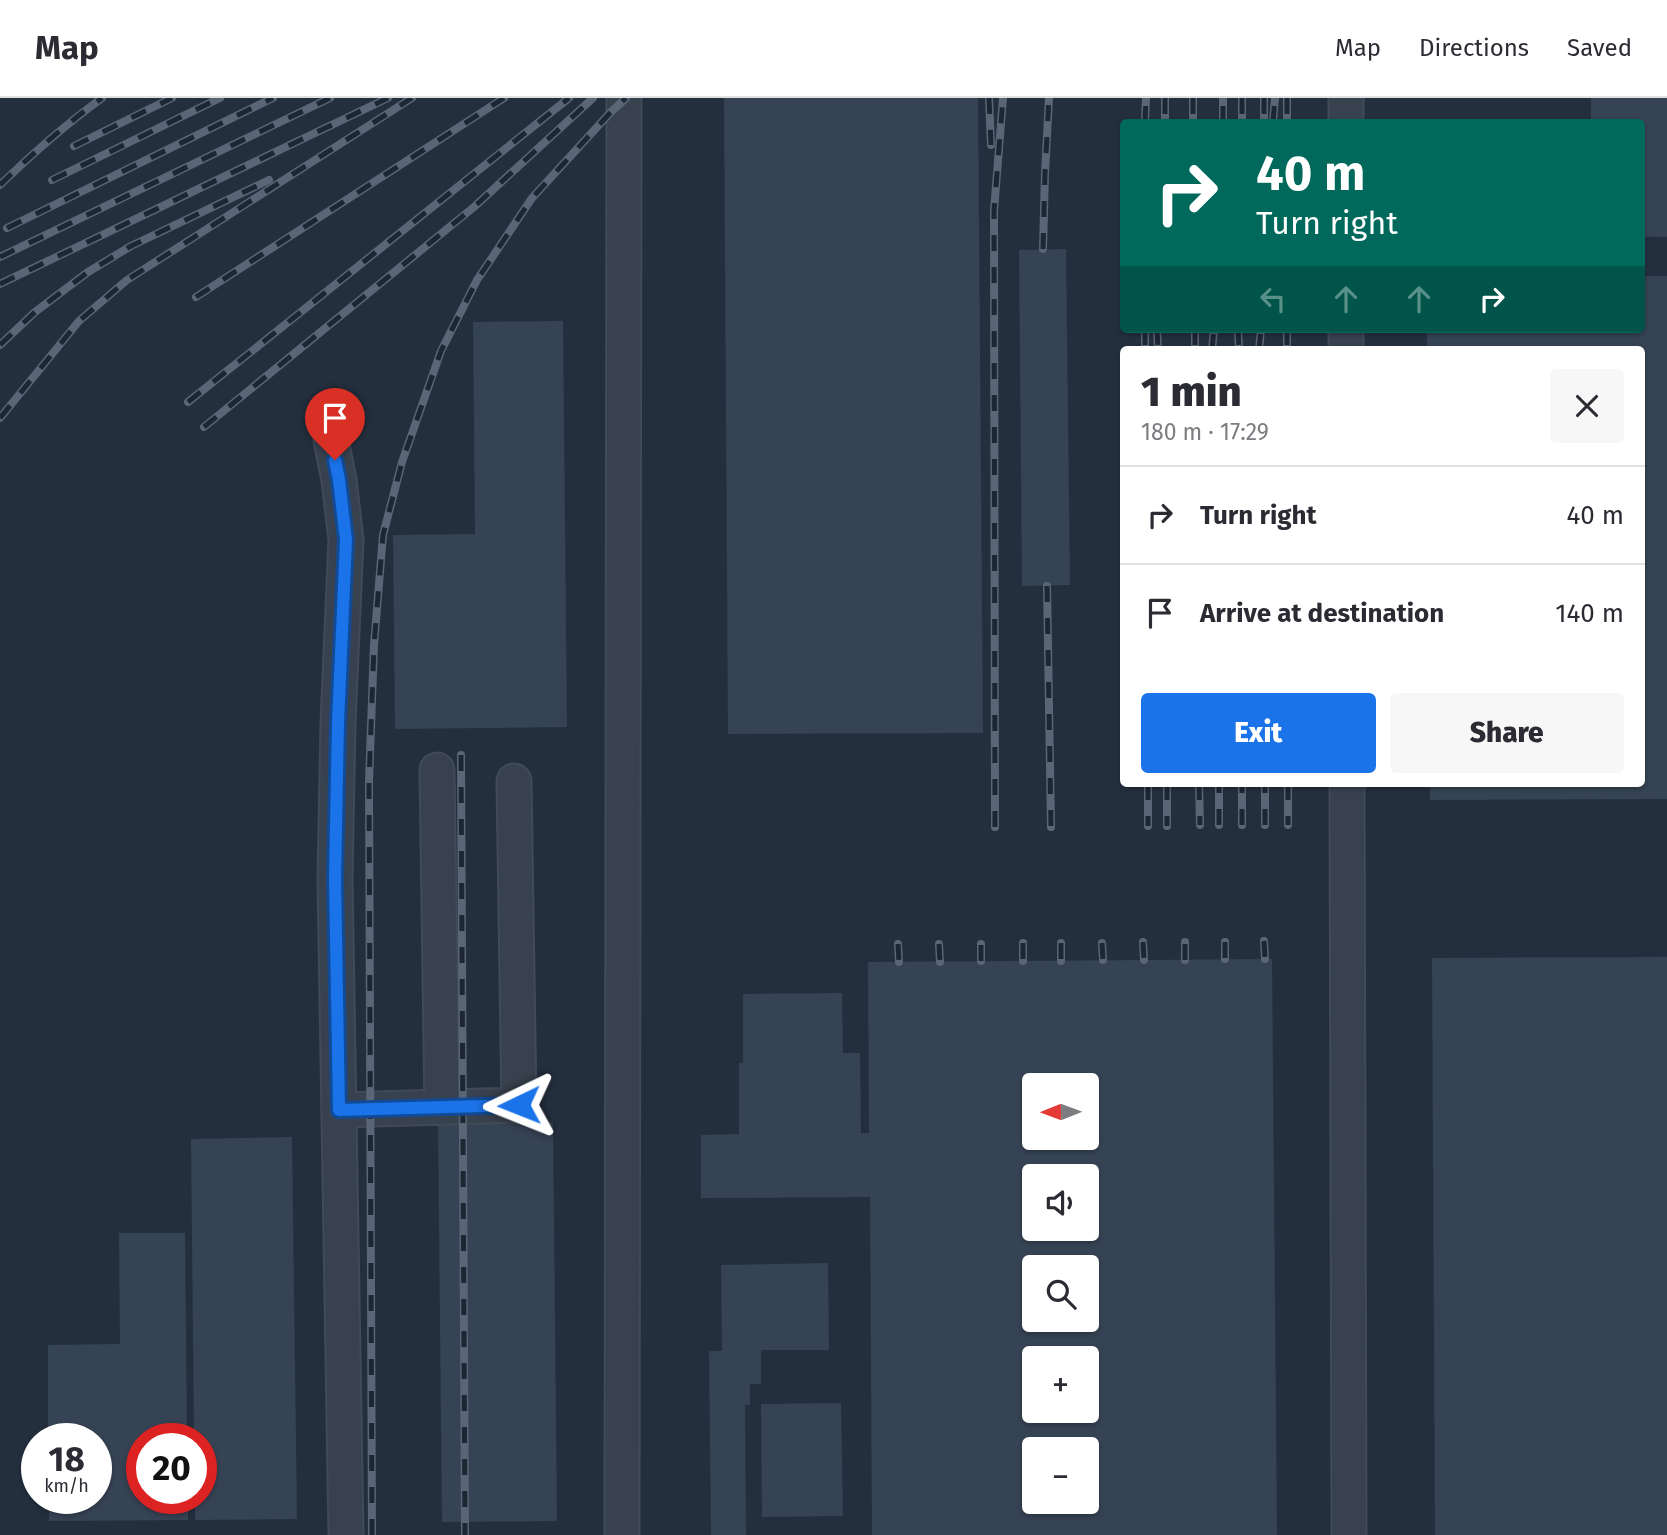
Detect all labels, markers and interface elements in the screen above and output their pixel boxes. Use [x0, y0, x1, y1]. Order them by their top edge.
text: Map [35, 28, 99, 68]
text: Map [1335, 34, 1381, 62]
text: Directions [1419, 34, 1529, 62]
text: Saved [1567, 34, 1632, 62]
text: 40 m [1256, 144, 1365, 203]
icon: right [1141, 147, 1232, 238]
text: Turn right [1256, 204, 1398, 242]
icon: left [1254, 280, 1292, 318]
icon: ahead [1327, 280, 1365, 318]
icon: ahead [1400, 280, 1438, 318]
icon: right [1473, 280, 1511, 318]
text: 1 min [1141, 367, 1242, 417]
button: close [1550, 369, 1624, 443]
pin [305, 388, 365, 460]
icon: arrive [316, 399, 354, 437]
text: 180 m · 17:29 [1141, 418, 1269, 446]
icon: right [1141, 496, 1179, 534]
text: Turn right [1200, 500, 1317, 531]
text: 40 m [1566, 500, 1624, 531]
icon: arrive [1141, 594, 1179, 632]
text: Arrive at destination [1200, 598, 1444, 629]
text: 140 m [1555, 598, 1624, 629]
button: Exit [1141, 693, 1376, 773]
button: Share [1390, 693, 1624, 773]
position arrow [482, 1068, 556, 1142]
north arrow [1022, 1073, 1099, 1150]
map controls [1022, 1073, 1099, 1514]
button: sound [1022, 1164, 1099, 1241]
button: search [1022, 1255, 1099, 1332]
button: + [1022, 1346, 1099, 1423]
speed limit sign: 20 [126, 1423, 217, 1514]
button: − [1022, 1437, 1099, 1514]
text: 18 [48, 1438, 85, 1480]
text: km/h [44, 1475, 89, 1497]

